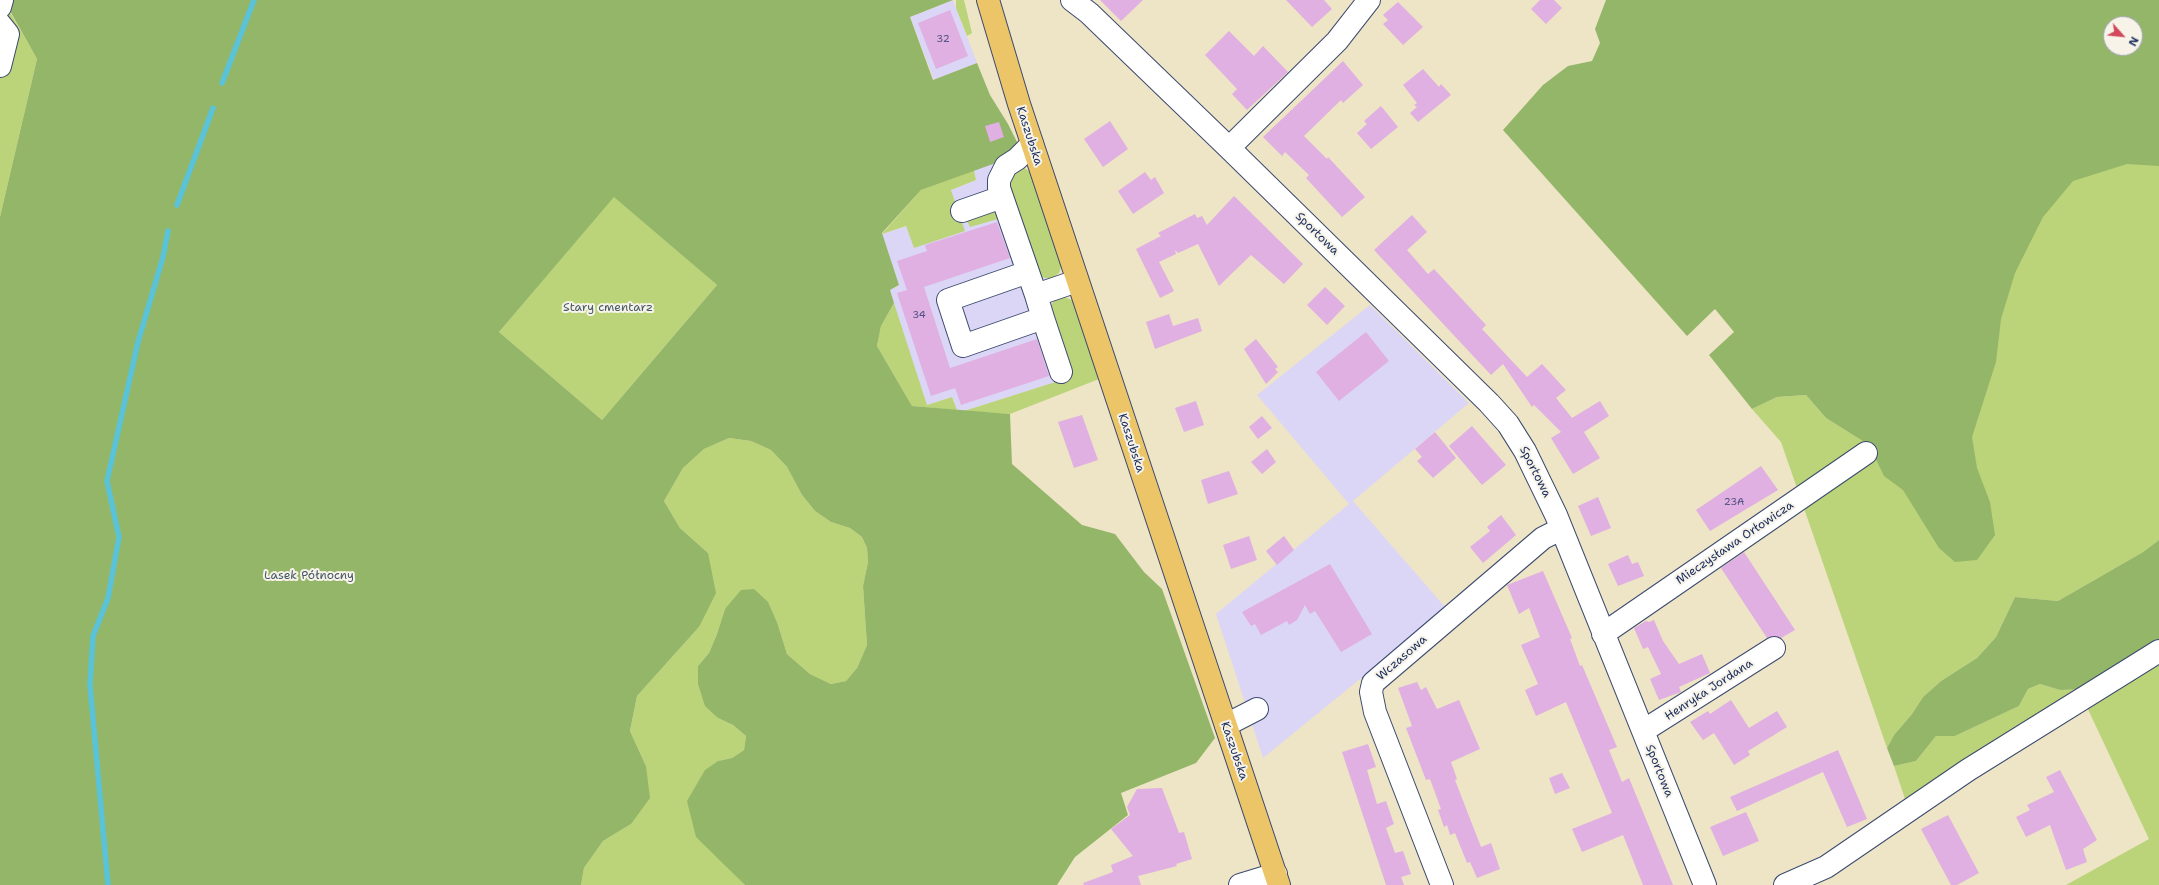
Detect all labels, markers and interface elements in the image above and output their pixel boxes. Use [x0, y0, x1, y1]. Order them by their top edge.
north arrow [2103, 16, 2143, 56]
house number: 32 [936, 33, 950, 45]
text: N [2125, 34, 2142, 49]
street label: Kaszubska [1013, 105, 1045, 167]
street label: Sportowa [1292, 210, 1342, 258]
park label: Stary cmentarz [563, 301, 653, 315]
house number: 34 [912, 309, 926, 321]
street label: Kaszubska [1115, 412, 1147, 474]
street label: Sportowa [1516, 444, 1554, 500]
house number: 23A [1724, 496, 1744, 508]
street label: Mieczysława Orłowicza [1673, 498, 1797, 588]
park label: Lasek Północny [264, 569, 354, 583]
street label: Wczasowa [1374, 632, 1430, 684]
street label: Henryka Jordana [1662, 656, 1756, 724]
street label: Kaszubska [1217, 720, 1251, 782]
street label: Sportowa [1642, 743, 1676, 799]

